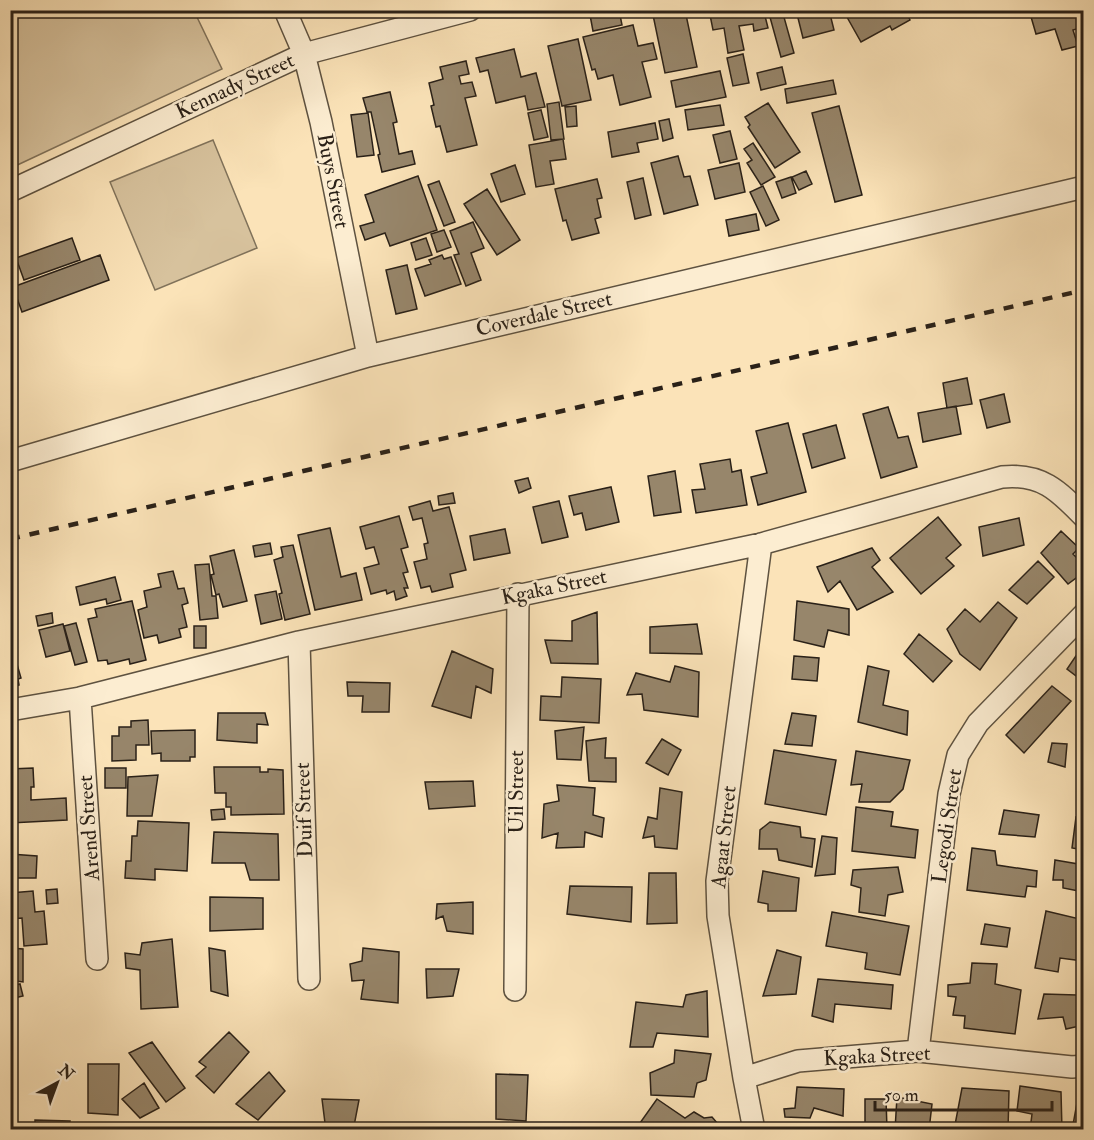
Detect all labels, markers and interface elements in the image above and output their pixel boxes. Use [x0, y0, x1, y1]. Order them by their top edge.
street label: Kennady Street [171, 47, 299, 125]
street label: Buys Street [311, 131, 355, 231]
street label: Coverdale Street [473, 285, 615, 343]
street label: Kgaka Street [499, 563, 609, 611]
street label: Uil Street [503, 750, 530, 834]
street label: Duif Street [289, 762, 319, 858]
street label: Legodi Street [926, 767, 968, 885]
street label: Arend Street [72, 774, 106, 883]
street label: Agaat Street [705, 784, 743, 891]
street label: Kgaka Street [823, 1040, 931, 1072]
north arrow [27, 1053, 87, 1113]
text: N [53, 1060, 79, 1085]
scale bar [875, 1074, 1052, 1112]
text: 50 m [884, 1084, 919, 1107]

